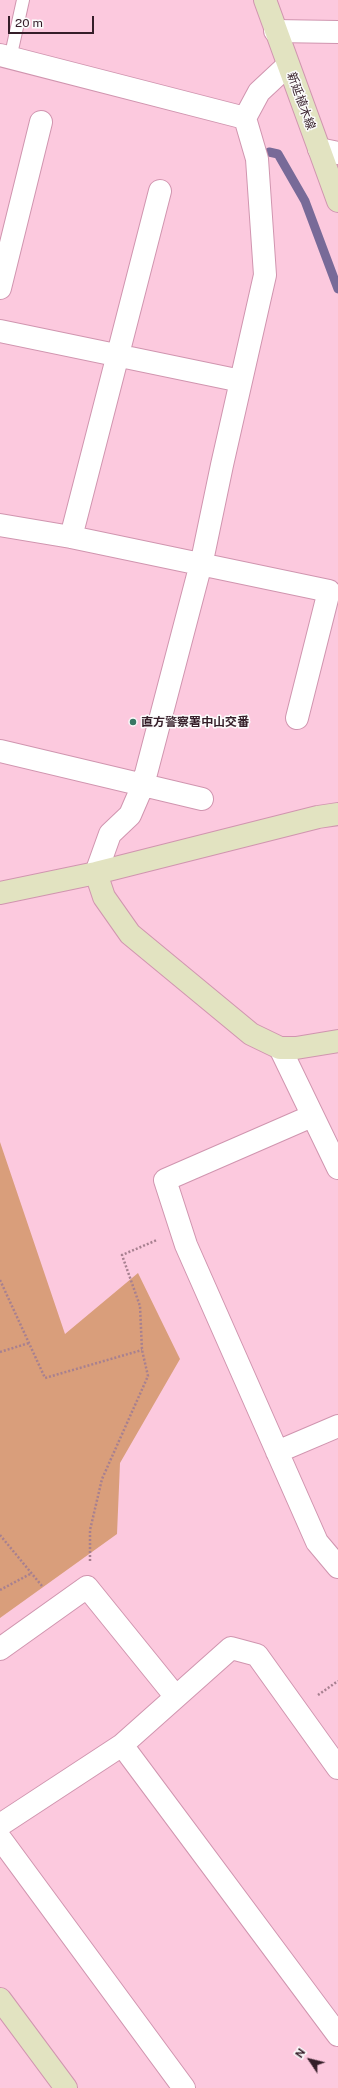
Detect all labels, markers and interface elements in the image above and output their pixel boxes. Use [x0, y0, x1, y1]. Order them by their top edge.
scale bar [10, 8, 96, 34]
text: 20 m [15, 16, 43, 30]
street label: 新延植木線 [284, 70, 318, 132]
place label: 直方警察署中山交番 [141, 715, 249, 729]
marker: 直方警察署中山交番 [128, 717, 138, 727]
north arrow [290, 2040, 330, 2080]
text: N [293, 2046, 308, 2060]

